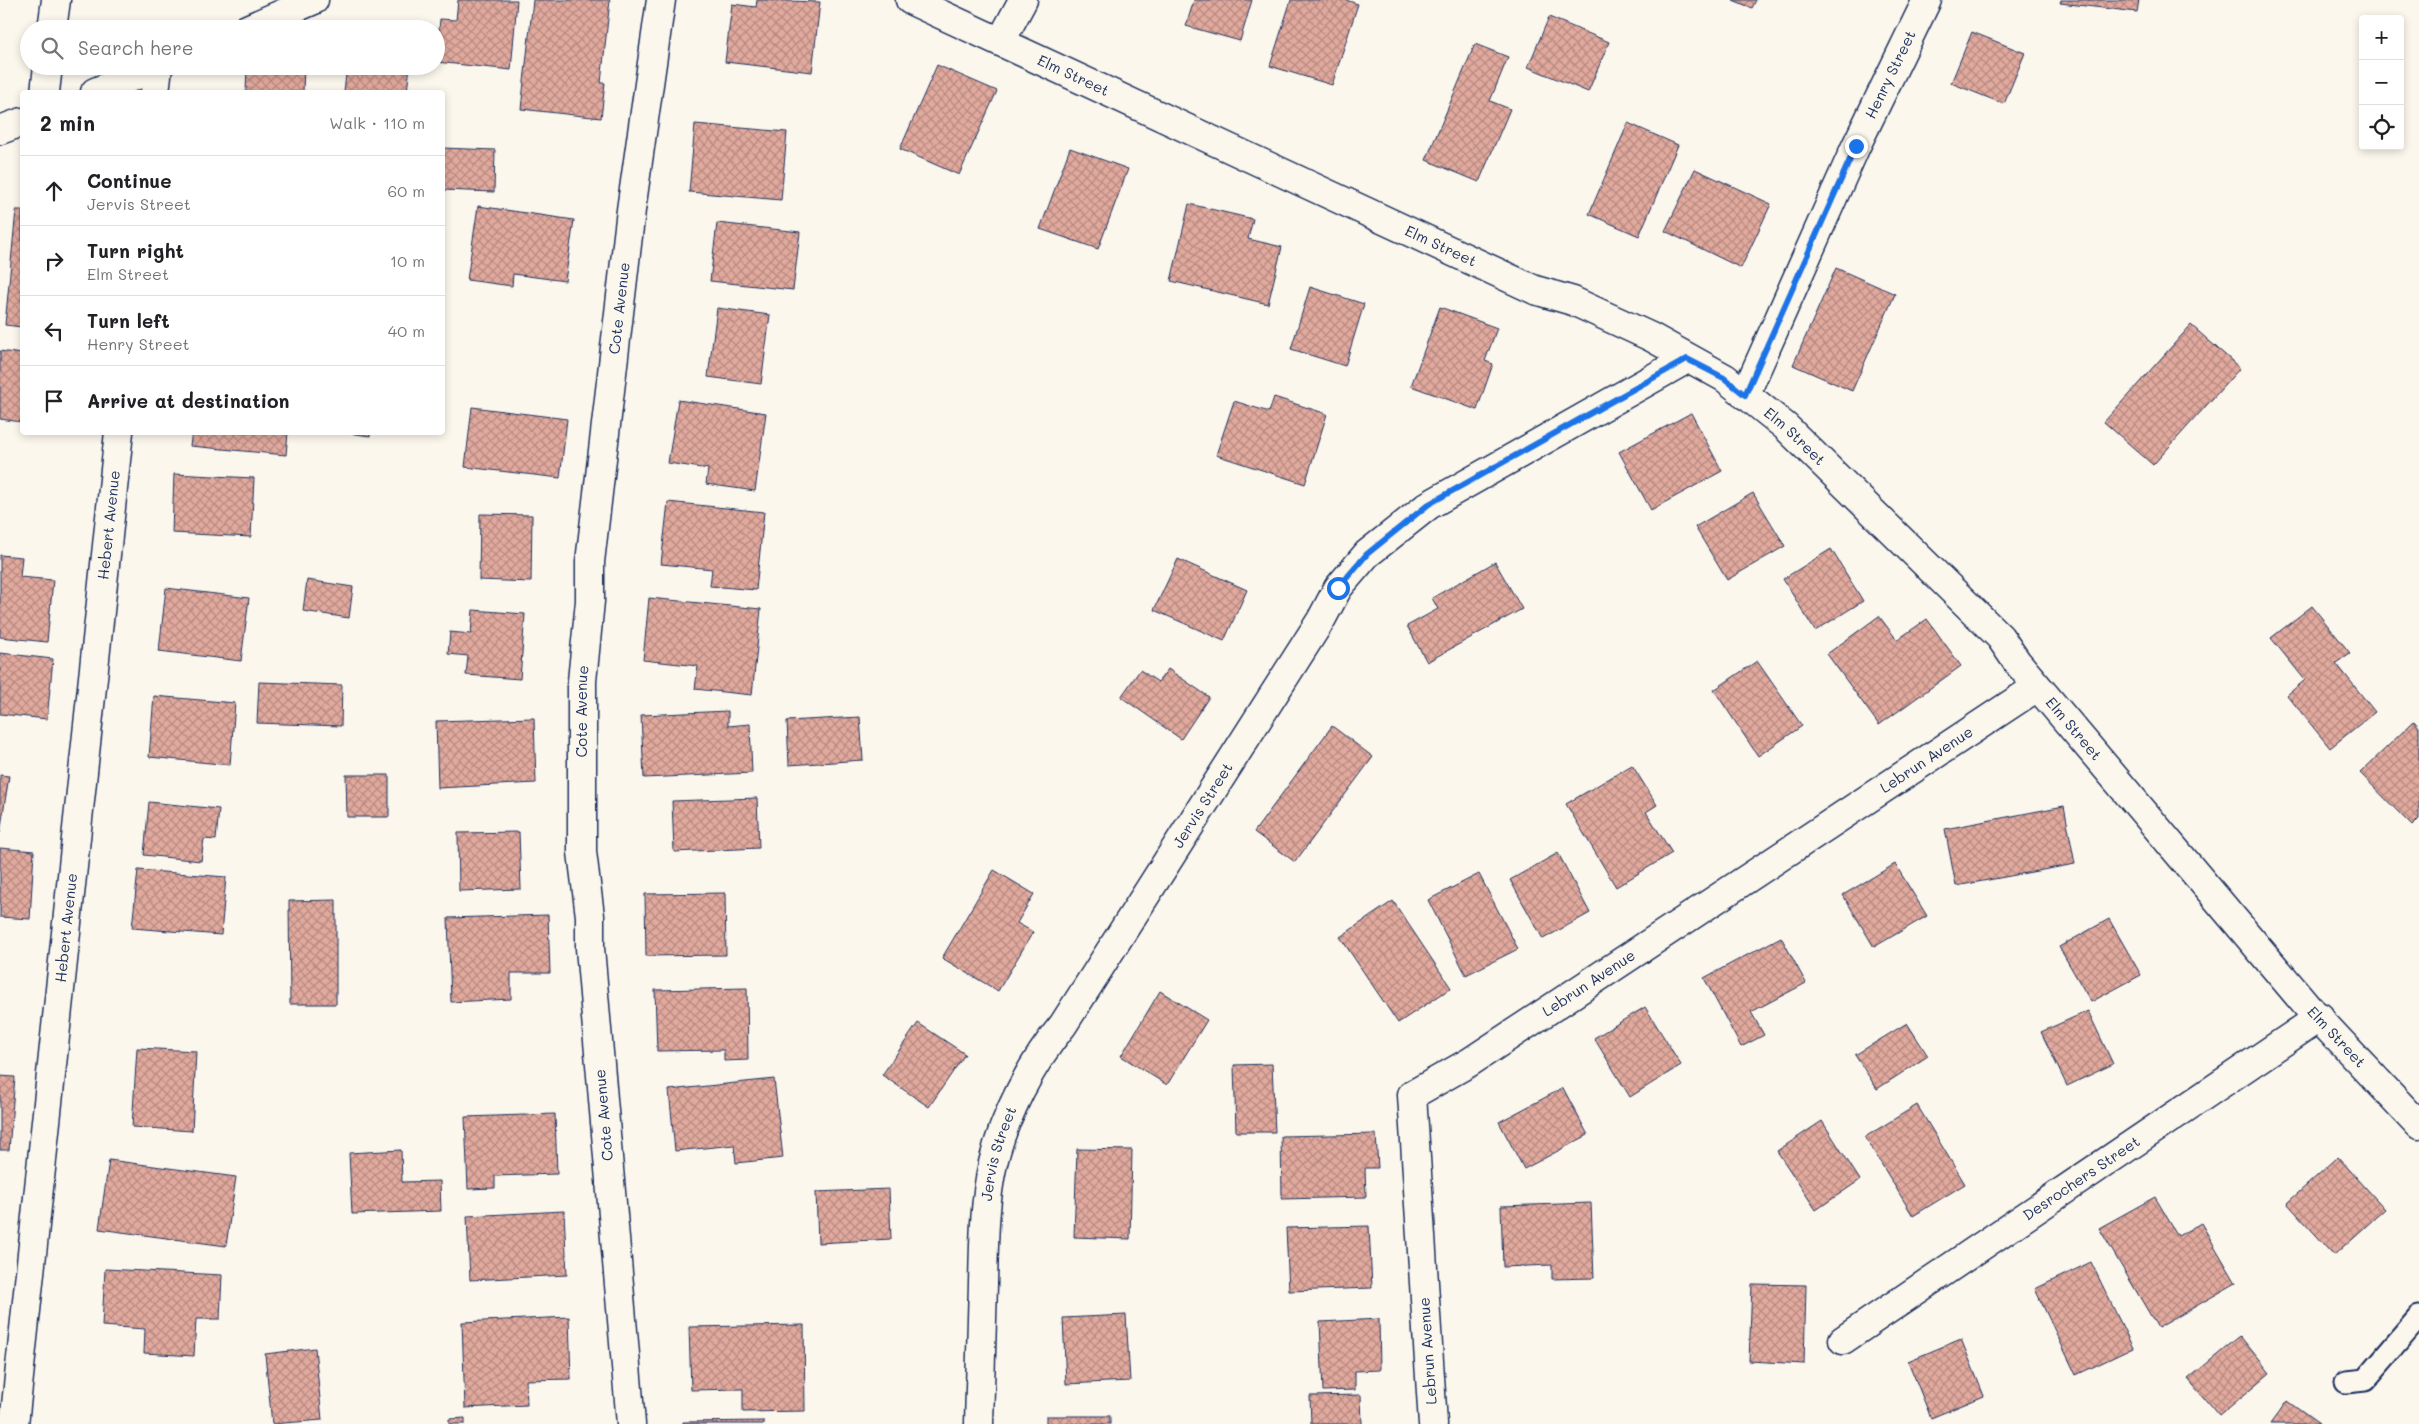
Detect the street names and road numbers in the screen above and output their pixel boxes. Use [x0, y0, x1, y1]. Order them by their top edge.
street label: Henry Street [1860, 27, 1920, 122]
street label: Elm Street [1035, 50, 1113, 100]
street label: Elm Street [1402, 220, 1480, 271]
street label: Cote Avenue [603, 261, 634, 355]
street label: Elm Street [1760, 402, 1830, 469]
street label: Hebert Avenue [92, 469, 124, 581]
street label: Cote Avenue [571, 664, 593, 757]
street label: Elm Street [2042, 692, 2107, 764]
street label: Lebrun Avenue [1876, 721, 1977, 797]
street label: Jervis Street [1167, 758, 1237, 851]
street label: Hebert Avenue [50, 872, 81, 983]
street label: Lebrun Avenue [1538, 944, 1639, 1021]
street label: Elm Street [2303, 1002, 2371, 1071]
street label: Cote Avenue [589, 1068, 617, 1162]
street label: Jervis Street [976, 1103, 1021, 1202]
street label: Desrochers Street [2018, 1131, 2143, 1224]
street label: Lebrun Avenue [1413, 1297, 1441, 1405]

